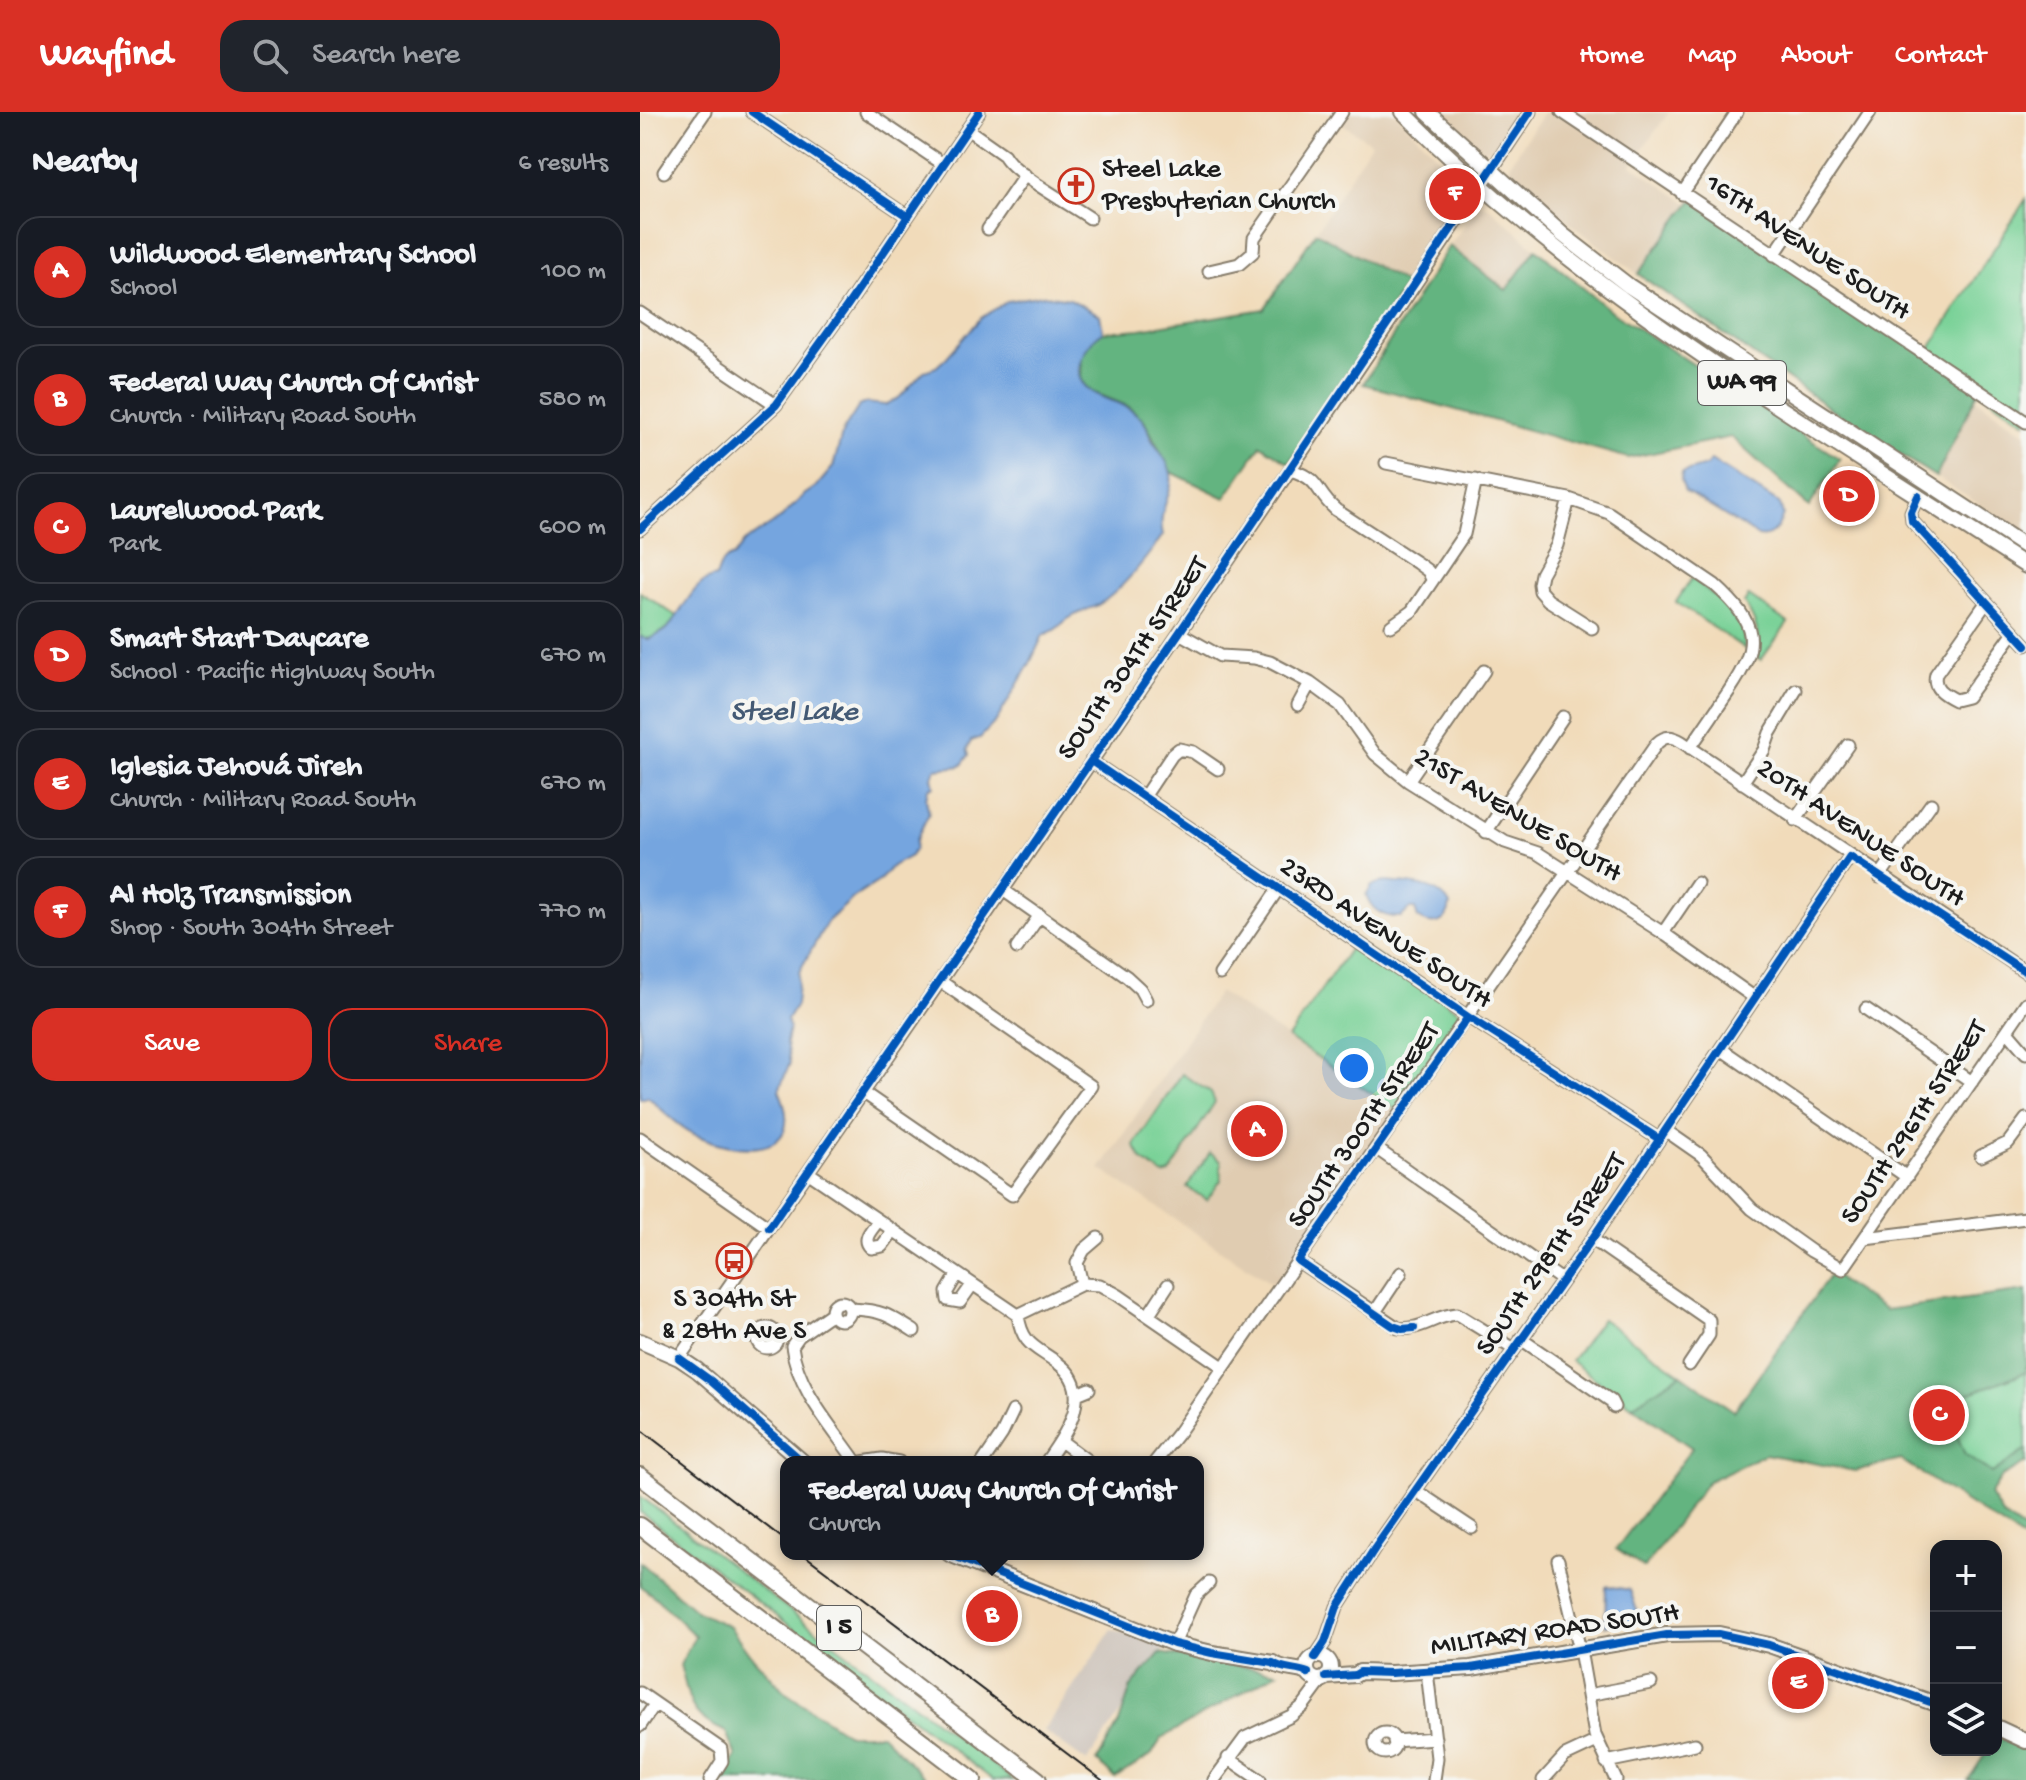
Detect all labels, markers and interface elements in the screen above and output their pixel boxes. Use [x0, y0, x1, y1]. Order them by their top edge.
search box [220, 20, 780, 92]
text: Wayfind [40, 34, 172, 78]
icon: search [248, 34, 292, 78]
text: Search here [312, 39, 460, 74]
text: Home [1579, 40, 1644, 73]
text: Map [1688, 40, 1737, 73]
text: About [1781, 40, 1851, 73]
text: Contact [1895, 40, 1986, 73]
text: Nearby [32, 144, 137, 184]
text: 6 results [518, 149, 608, 180]
place label: Steel Lake Presbyterian Church [1101, 154, 1336, 219]
pin: F [1429, 164, 1481, 224]
church icon: Steel Lake Presbyterian Church [1057, 167, 1095, 205]
street label: 16TH AVENUE SOUTH [1698, 167, 1916, 329]
text: Wildwood Elementary School [110, 239, 476, 274]
text: A [52, 257, 68, 288]
text: 100 m [541, 257, 606, 288]
text: School [110, 274, 178, 305]
road number: WA 99 [1698, 361, 1786, 405]
text: Federal Way Church Of Christ [110, 367, 477, 402]
text: B [53, 385, 67, 416]
text: 580 m [539, 385, 606, 416]
text: Church · Military Road South [110, 402, 416, 433]
pin: D [1823, 466, 1875, 526]
text: Laurelwood Park [110, 495, 321, 530]
text: C [53, 513, 67, 544]
text: 600 m [539, 513, 606, 544]
text: Park [110, 530, 160, 561]
street label: SOUTH 304TH STREET [1051, 550, 1217, 767]
text: Smart Start Daycare [110, 623, 369, 658]
text: D [52, 641, 68, 672]
text: 670 m [540, 641, 606, 672]
text: School · Pacific Highway South [110, 658, 435, 689]
water label: Steel Lake [730, 696, 859, 731]
street label: 21ST AVENUE SOUTH [1407, 741, 1628, 891]
text: Iglesia Jehová Jireh [110, 751, 362, 786]
street label: 20TH AVENUE SOUTH [1750, 752, 1971, 916]
text: E [52, 769, 68, 800]
text: 670 m [540, 769, 606, 800]
text: Church · Military Road South [110, 786, 416, 817]
street label: 23RD AVENUE SOUTH [1273, 851, 1498, 1018]
text: Al Holz Transmission [110, 879, 351, 914]
text: F [53, 897, 67, 928]
text: 770 m [540, 897, 606, 928]
text: Shop · South 304th Street [110, 914, 392, 945]
button: Save [32, 1008, 312, 1081]
button: Share [328, 1008, 608, 1081]
street label: SOUTH 296TH STREET [1835, 1014, 1996, 1231]
street label: SOUTH 300TH STREET [1282, 1016, 1449, 1235]
your location [1334, 1048, 1374, 1088]
pin: A [1231, 1101, 1283, 1161]
street label: SOUTH 298TH STREET [1470, 1146, 1635, 1363]
bus stop icon: S 304th St & 28th Ave S [715, 1242, 753, 1280]
place label: S 304th St & 28th Ave S [662, 1284, 806, 1349]
pin: C [1913, 1385, 1965, 1445]
popup [780, 1456, 1204, 1560]
text: Federal Way Church Of Christ [809, 1475, 1175, 1510]
text: Church [809, 1510, 881, 1541]
map controls [1930, 1540, 2002, 1756]
button: + [1930, 1540, 2002, 1612]
pin: B [966, 1586, 1018, 1646]
street label: MILITARY ROAD SOUTH [1429, 1597, 1682, 1665]
road number: I 5 [817, 1606, 861, 1650]
button: − [1930, 1612, 2002, 1684]
pin: E [1772, 1653, 1824, 1713]
button: layers [1930, 1684, 2002, 1756]

